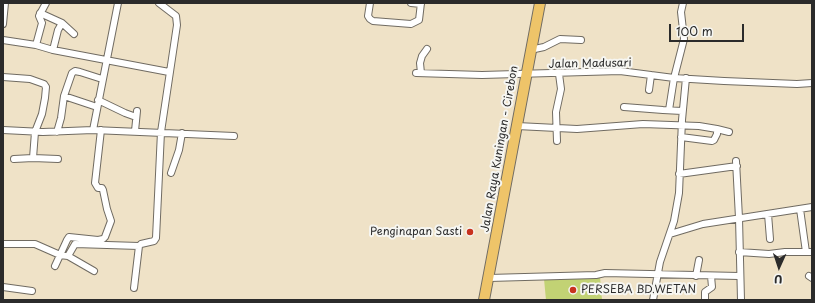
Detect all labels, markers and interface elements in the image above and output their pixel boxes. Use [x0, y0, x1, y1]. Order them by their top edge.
scale bar [671, 16, 746, 42]
text: 100 m [676, 22, 713, 40]
street label: Jalan Madusari [548, 57, 632, 71]
street label: Jalan Raya Kuningan - Cirebon [479, 65, 521, 233]
place label: Penginapan Sasti [370, 225, 462, 239]
marker: Penginapan Sasti [465, 227, 475, 237]
north arrow [759, 247, 799, 287]
text: U [774, 271, 783, 288]
place label: PERSEBA BD.WETAN [581, 283, 696, 297]
marker: PERSEBA BD.WETAN [568, 285, 578, 295]

